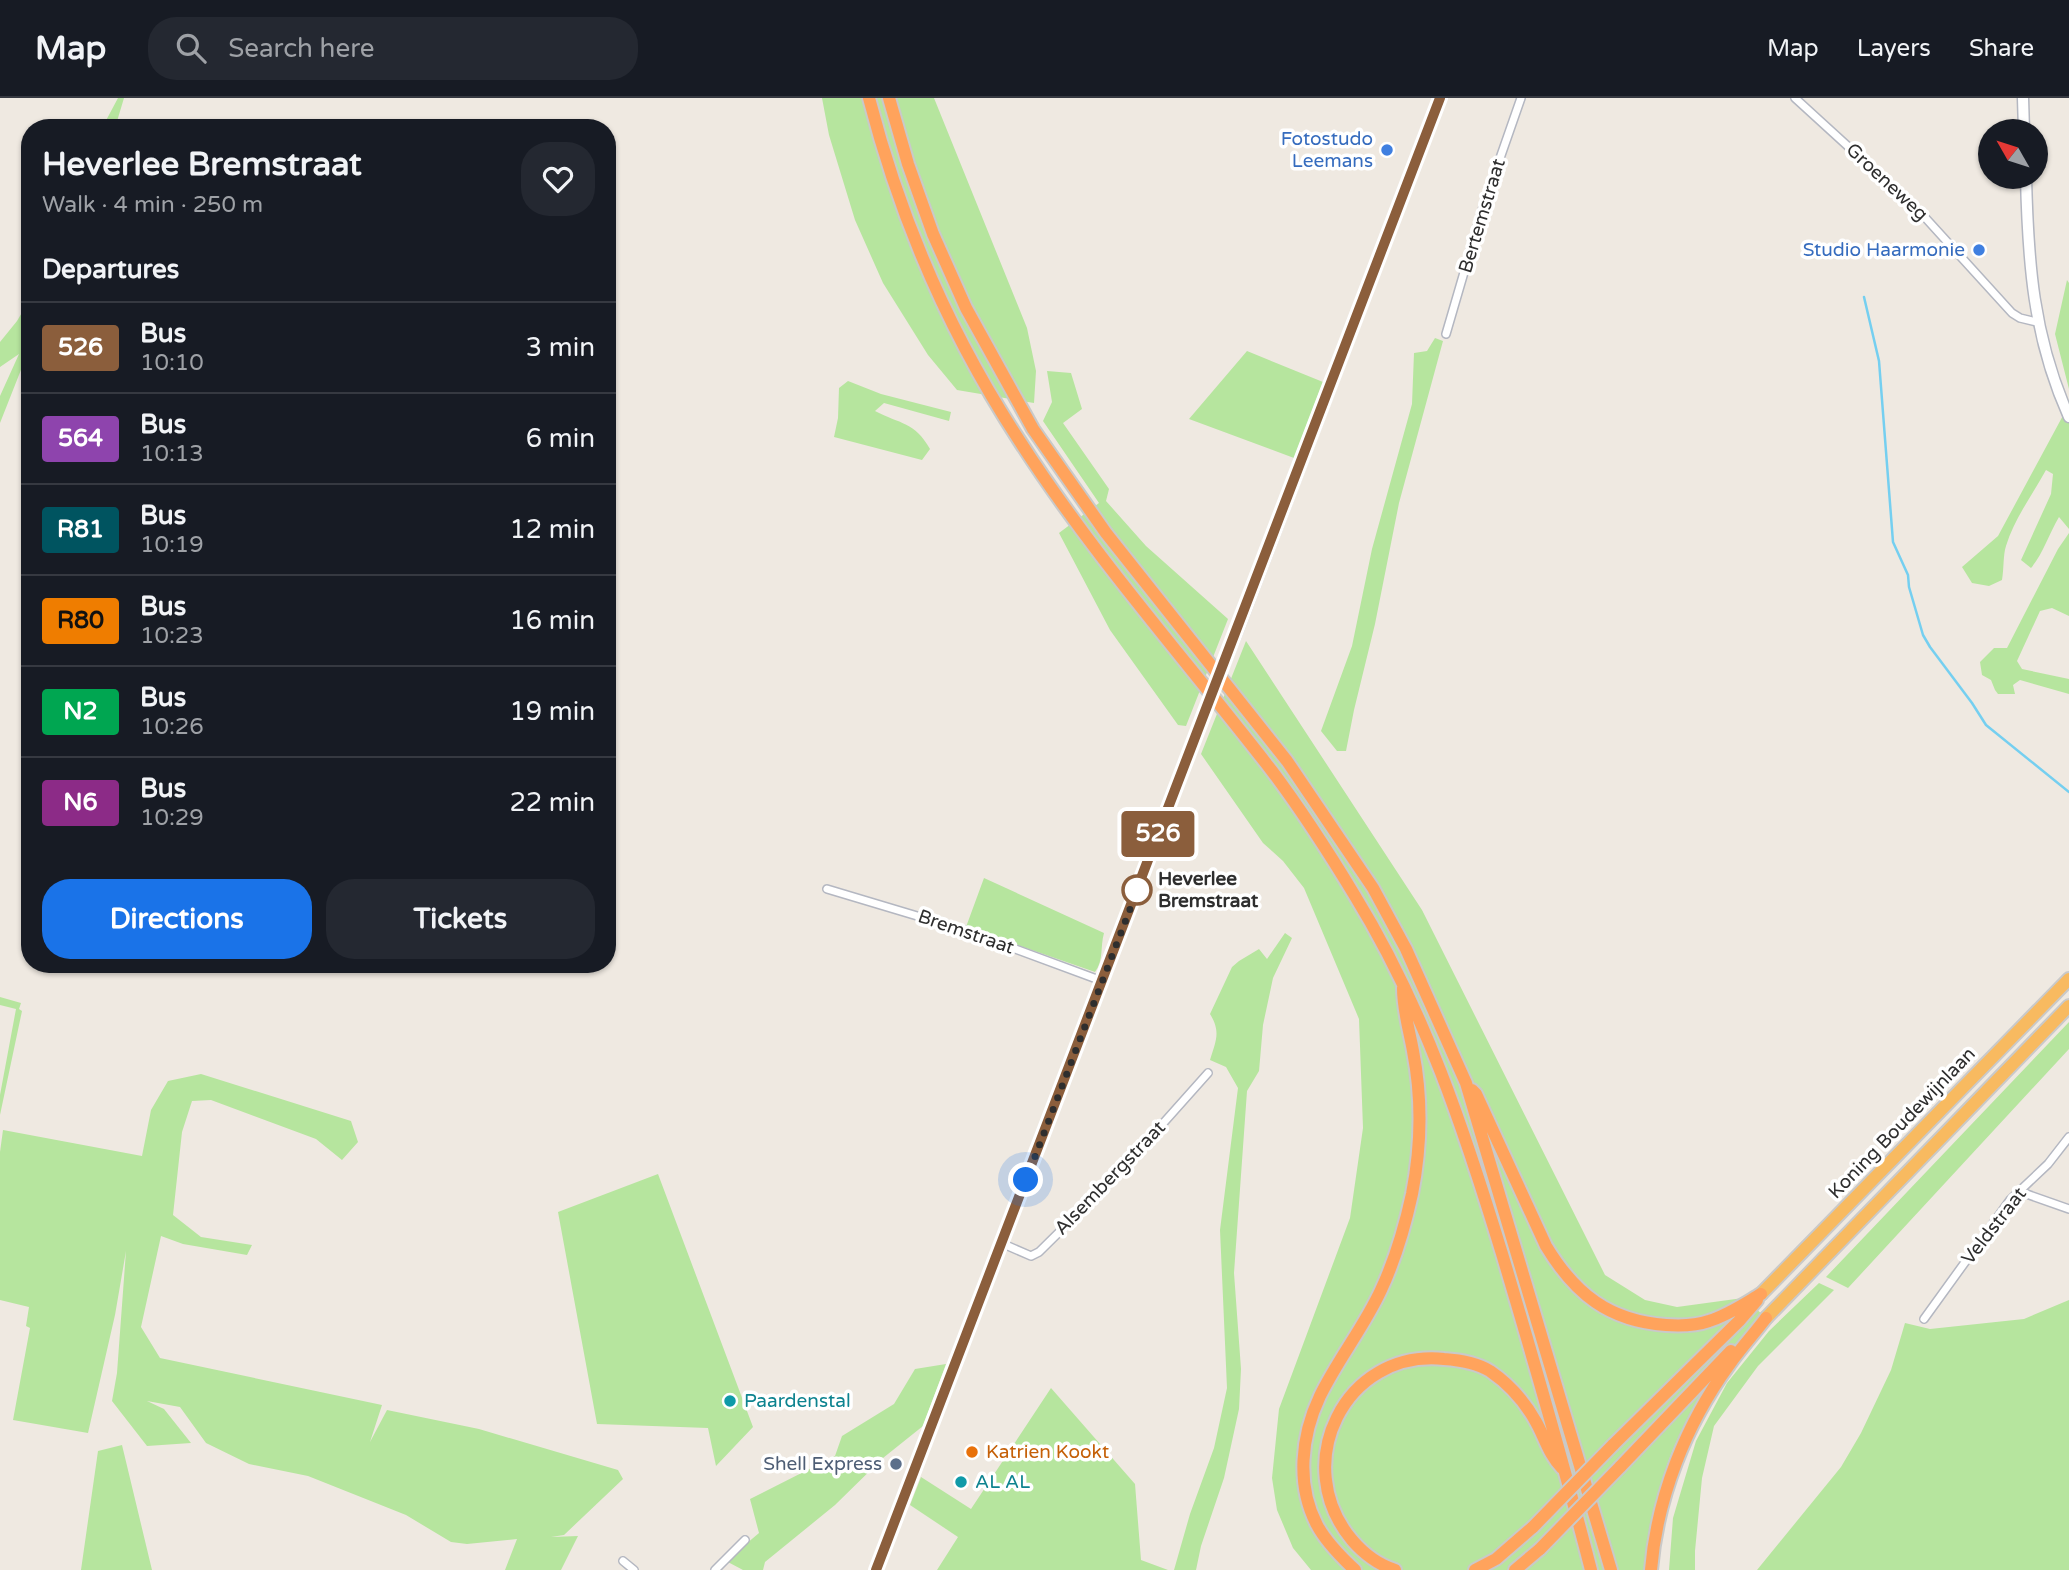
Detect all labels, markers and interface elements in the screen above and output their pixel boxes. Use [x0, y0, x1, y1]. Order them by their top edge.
search box [148, 17, 638, 80]
text: Map [35, 29, 106, 68]
icon: search [172, 29, 210, 67]
text: Search here [228, 33, 374, 64]
text: Map [1767, 34, 1819, 63]
text: Layers [1857, 34, 1931, 63]
text: Share [1969, 34, 2034, 63]
north arrow [1978, 119, 2048, 189]
map controls [1978, 119, 2048, 189]
place label: Fotostudo Leemans [1281, 128, 1373, 172]
street label: Groeneweg [1842, 139, 1932, 225]
button: heart [521, 142, 595, 216]
marker: Fotostudo Leemans [1379, 142, 1395, 158]
text: Heverlee Bremstraat [42, 145, 362, 184]
street label: Bertemstraat [1454, 156, 1510, 276]
text: Walk · 4 min · 250 m [42, 191, 263, 219]
place label: Studio Haarmonie [1803, 239, 1965, 261]
marker: Studio Haarmonie [1971, 242, 1987, 258]
text: Departures [42, 254, 179, 285]
text: Bus [140, 318, 186, 349]
text: 3 min [526, 332, 595, 363]
text: 526 [58, 333, 103, 362]
text: 10:10 [140, 349, 204, 377]
text: Bus [140, 409, 186, 440]
text: 6 min [526, 423, 595, 454]
text: 564 [58, 424, 103, 453]
text: 10:13 [140, 440, 204, 468]
text: Bus [140, 500, 186, 531]
text: 12 min [509, 514, 595, 545]
text: R81 [57, 515, 104, 544]
text: 10:19 [140, 531, 204, 559]
text: Bus [140, 591, 186, 622]
text: 16 min [509, 605, 595, 636]
text: R80 [57, 606, 104, 635]
text: 10:23 [140, 622, 204, 650]
text: Bus [140, 682, 186, 713]
text: 19 min [509, 696, 595, 727]
text: N2 [63, 697, 98, 726]
text: 10:26 [140, 713, 204, 741]
text: Bus [140, 773, 186, 804]
text: 22 min [509, 787, 595, 818]
text: N6 [63, 788, 98, 817]
text: 10:29 [140, 804, 204, 832]
line badge: 526 [1118, 811, 1198, 857]
text: 526 [1135, 819, 1181, 848]
place label: Heverlee Bremstraat [1158, 868, 1259, 912]
marker: Heverlee Bremstraat [1122, 875, 1152, 905]
button: Directions [42, 879, 312, 959]
button: Tickets [326, 879, 595, 959]
street label: Bremstraat [915, 905, 1017, 959]
street label: Koning Boudewijnlaan [1824, 1043, 1980, 1203]
street label: Alsembergstraat [1050, 1116, 1170, 1240]
your location [1008, 1162, 1043, 1197]
street label: Veldstraat [1957, 1183, 2031, 1269]
place label: Paardenstal [744, 1390, 851, 1412]
marker: Paardenstal [722, 1393, 738, 1409]
place label: Katrien Kookt [986, 1441, 1109, 1463]
marker: Katrien Kookt [964, 1444, 980, 1460]
place label: Shell Express [763, 1453, 882, 1475]
marker: Shell Express [888, 1456, 904, 1472]
place label: AL AL [975, 1471, 1030, 1493]
marker: AL AL [953, 1474, 969, 1490]

